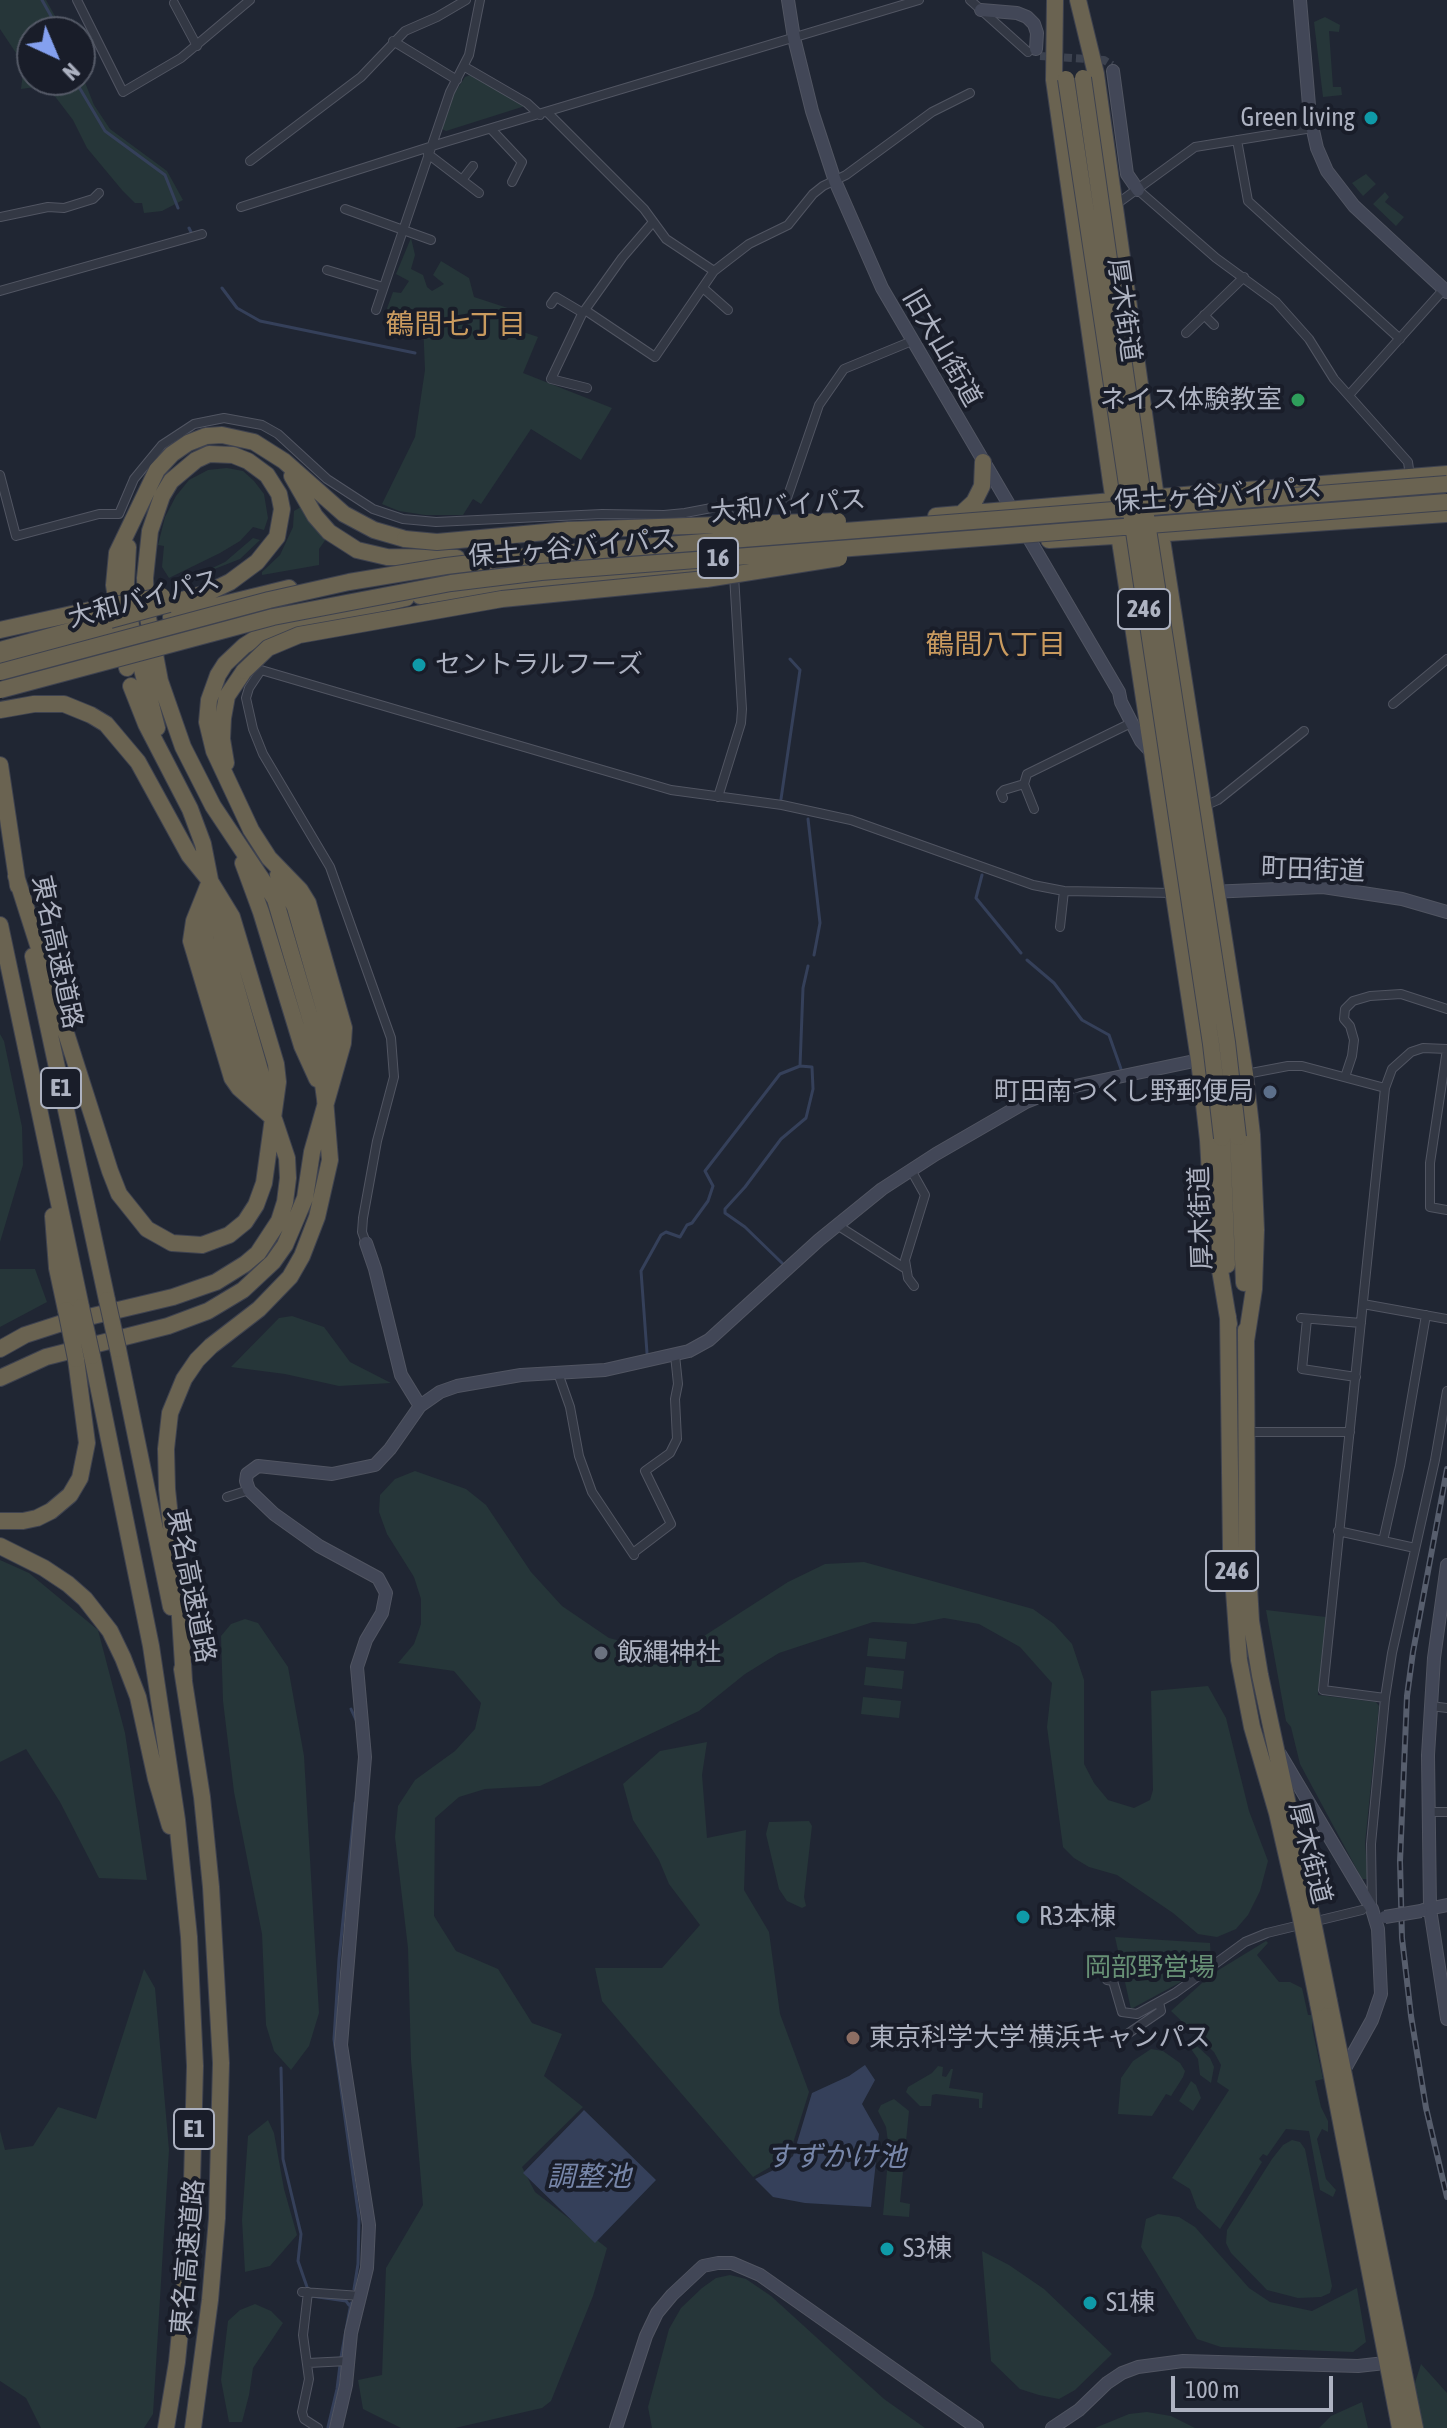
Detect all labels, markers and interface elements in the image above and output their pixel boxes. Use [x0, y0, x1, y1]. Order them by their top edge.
north arrow [16, 16, 96, 96]
text: N [58, 58, 85, 86]
place label: Green living [1241, 102, 1355, 134]
marker: Green living [1362, 109, 1380, 127]
street label: 厚木街道 [1101, 256, 1147, 364]
street label: 旧大山街道 [896, 284, 988, 412]
district label: 鶴間七丁目 [386, 308, 526, 342]
place label: ネイス体験教室 [1100, 384, 1282, 416]
marker: ネイス体験教室 [1289, 391, 1307, 409]
street label: 保土ヶ谷バイパス [1113, 472, 1323, 518]
street label: 大和バイパス [709, 484, 867, 528]
street label: 保土ヶ谷バイパス [467, 523, 677, 573]
road number: 16 [698, 538, 738, 578]
street label: 大和バイパス [65, 564, 223, 634]
road number: 246 [1118, 589, 1170, 629]
district label: 鶴間八丁目 [926, 628, 1066, 662]
place label: セントラルフーズ [435, 649, 643, 681]
marker: セントラルフーズ [410, 656, 428, 674]
street label: 町田街道 [1260, 853, 1366, 887]
street label: 東名高速道路 [26, 872, 88, 1032]
road number: E1 [41, 1068, 81, 1108]
place label: 町田南つくし野郵便局 [994, 1076, 1254, 1108]
marker: 町田南つくし野郵便局 [1261, 1083, 1279, 1101]
street label: 厚木街道 [1184, 1165, 1218, 1271]
street label: 東名高速道路 [161, 1506, 221, 1666]
road number: 246 [1206, 1551, 1258, 1591]
place label: 飯縄神社 [617, 1637, 721, 1669]
marker: 飯縄神社 [592, 1644, 610, 1662]
street label: 厚木街道 [1282, 1799, 1338, 1907]
place label: R3本棟 [1039, 1901, 1116, 1933]
marker: R3本棟 [1014, 1908, 1032, 1926]
park label: 岡部野営場 [1085, 1952, 1215, 1984]
place label: 東京科学大学 横浜キャンパス [869, 2022, 1211, 2054]
marker: 東京科学大学 横浜キャンパス [844, 2029, 862, 2047]
road number: E1 [174, 2109, 214, 2149]
water label: すずかけ池 [766, 2140, 906, 2174]
water label: 調整池 [547, 2160, 631, 2194]
street label: 東名高速道路 [166, 2178, 210, 2336]
place label: S3棟 [903, 2233, 952, 2265]
marker: S3棟 [878, 2240, 896, 2258]
place label: S1棟 [1106, 2287, 1155, 2319]
marker: S1棟 [1081, 2294, 1099, 2312]
scale bar [1175, 2360, 1337, 2410]
text: 100 m [1185, 2376, 1239, 2403]

